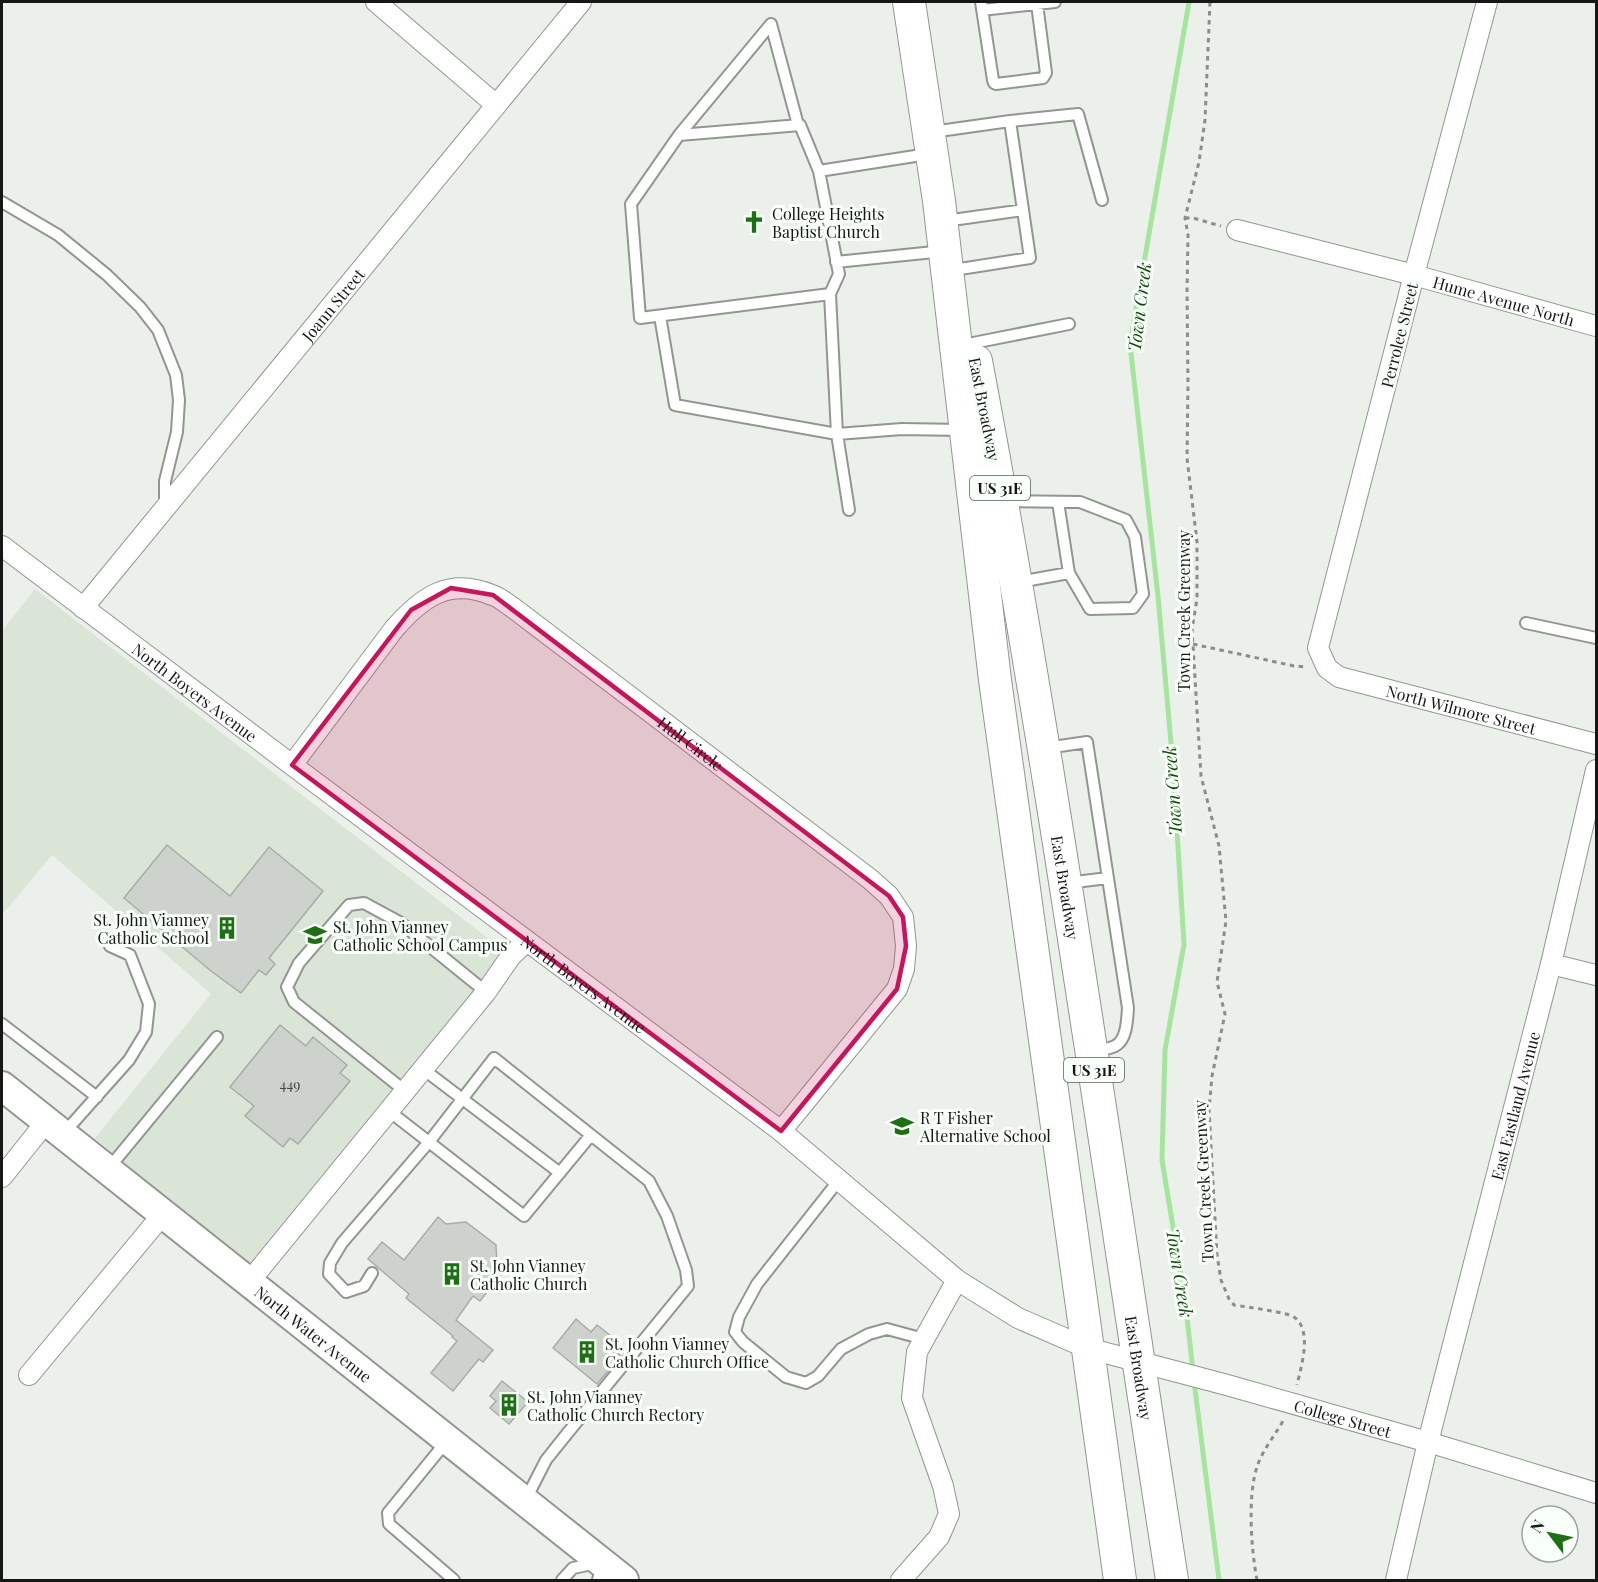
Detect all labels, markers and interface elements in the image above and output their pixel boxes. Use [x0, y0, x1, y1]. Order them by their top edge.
place label: College Heights Baptist Church [772, 203, 884, 242]
church icon: College Heights Baptist Church [741, 209, 767, 235]
water label: Town Creek [1122, 261, 1156, 353]
street label: Joann Street [296, 264, 369, 346]
street label: Hume Avenue North [1431, 270, 1578, 330]
street label: Perrolee Street [1376, 280, 1422, 390]
street label: East Broadway [965, 355, 1005, 463]
road number: US 31E [970, 476, 1030, 500]
street label: Town Creek Greenway [1173, 530, 1194, 692]
street label: North Boyers Avenue [128, 638, 262, 746]
street label: North Wilmore Street [1384, 679, 1539, 739]
street label: Hull Circle [654, 711, 728, 775]
water label: Town Creek [1157, 745, 1187, 837]
street label: East Broadway [1047, 834, 1085, 941]
place label: St. John Vianney Catholic School [93, 909, 209, 948]
building icon: St. John Vianney Catholic School [214, 915, 240, 941]
place label: St. John Vianney Catholic School Campus [333, 916, 507, 955]
school or university icon: St. John Vianney Catholic School Campus [302, 922, 328, 948]
street label: North Boyers Avenue [517, 930, 651, 1037]
street label: East Eastland Avenue [1485, 1029, 1544, 1182]
road number: US 31E [1064, 1058, 1124, 1082]
house number: 449 [280, 1075, 300, 1094]
street label: Town Creek Greenway [1188, 1099, 1218, 1263]
place label: R T Fisher Alternative School [919, 1107, 1051, 1146]
school or university icon: R T Fisher Alternative School [889, 1113, 915, 1139]
water label: Town Creek [1161, 1227, 1199, 1319]
place label: St. John Vianney Catholic Church [470, 1255, 588, 1294]
building icon: St. John Vianney Catholic Church [439, 1261, 465, 1287]
street label: North Water Avenue [251, 1281, 377, 1387]
street label: East Broadway [1121, 1314, 1158, 1421]
place label: St. Joohn Vianney Catholic Church Office [605, 1333, 769, 1372]
building icon: St. Joohn Vianney Catholic Church Office [574, 1339, 600, 1365]
place label: St. John Vianney Catholic Church Rectory [527, 1386, 704, 1425]
building icon: St. John Vianney Catholic Church Rectory [496, 1392, 522, 1418]
street label: College Street [1292, 1394, 1394, 1442]
north arrow [1520, 1504, 1580, 1564]
text: N [1525, 1515, 1549, 1536]

